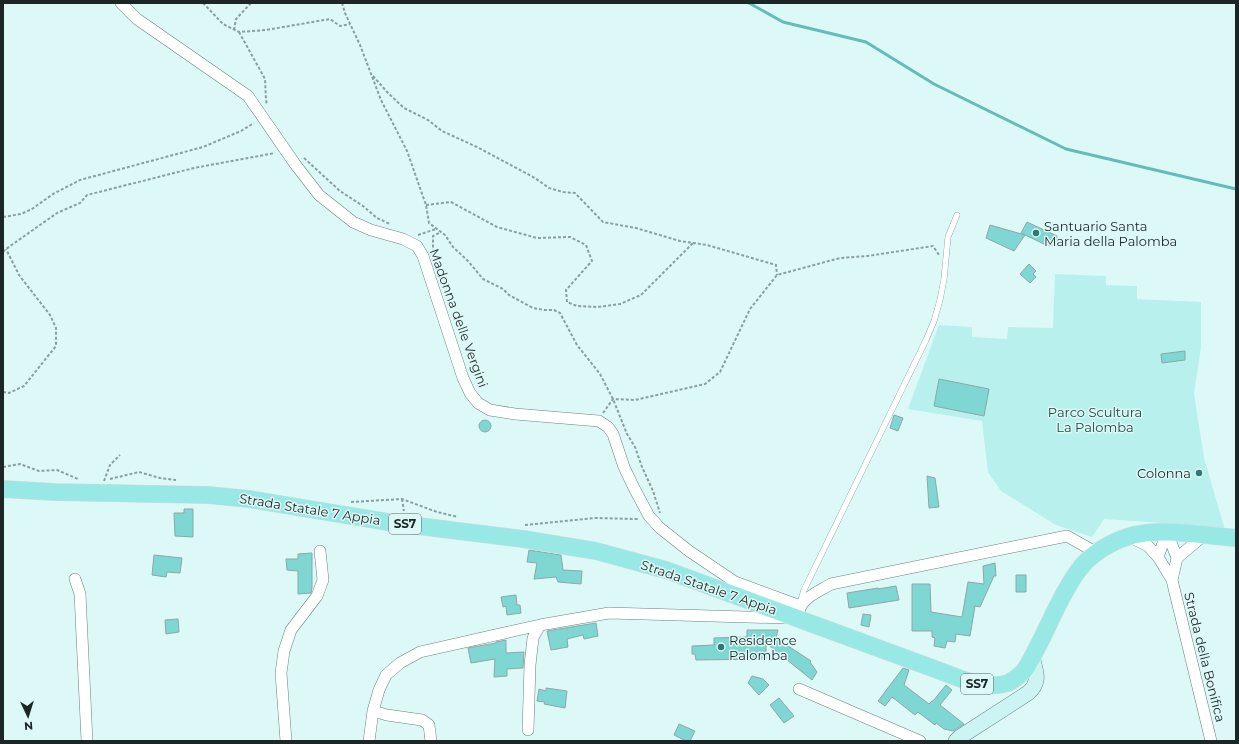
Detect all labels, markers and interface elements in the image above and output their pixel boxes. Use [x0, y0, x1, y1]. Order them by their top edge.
place label: Santuario Santa Maria della Palomba [1044, 218, 1177, 249]
marker: Santuario Santa Maria della Palomba [1031, 228, 1041, 238]
street label: Madonna delle Vergini [426, 246, 492, 390]
park label: Parco Scultura La Palomba [1048, 404, 1142, 435]
place label: Colonna [1137, 465, 1191, 481]
marker: Colonna [1194, 468, 1204, 478]
street label: Strada Statale 7 Appia [238, 490, 382, 528]
road number: SS7 [389, 514, 421, 534]
street label: Strada Statale 7 Appia [639, 556, 779, 618]
street label: Strada della Bonifica [1181, 590, 1229, 724]
place label: Residence Palomba [729, 632, 797, 663]
marker: Residence Palomba [716, 642, 726, 652]
road number: SS7 [961, 674, 993, 694]
north arrow [8, 696, 48, 736]
text: N [24, 719, 34, 733]

